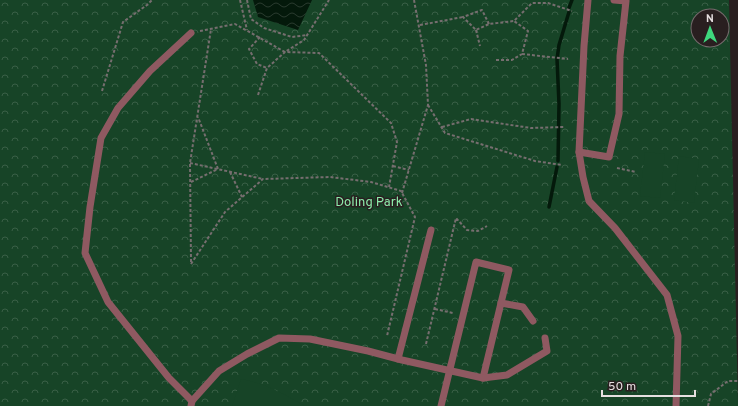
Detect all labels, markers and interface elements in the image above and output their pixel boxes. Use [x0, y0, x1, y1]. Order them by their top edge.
north arrow [690, 8, 730, 48]
text: N [706, 12, 714, 26]
park label: Doling Park [335, 195, 403, 211]
scale bar [602, 372, 695, 398]
text: 50 m [608, 379, 636, 395]

